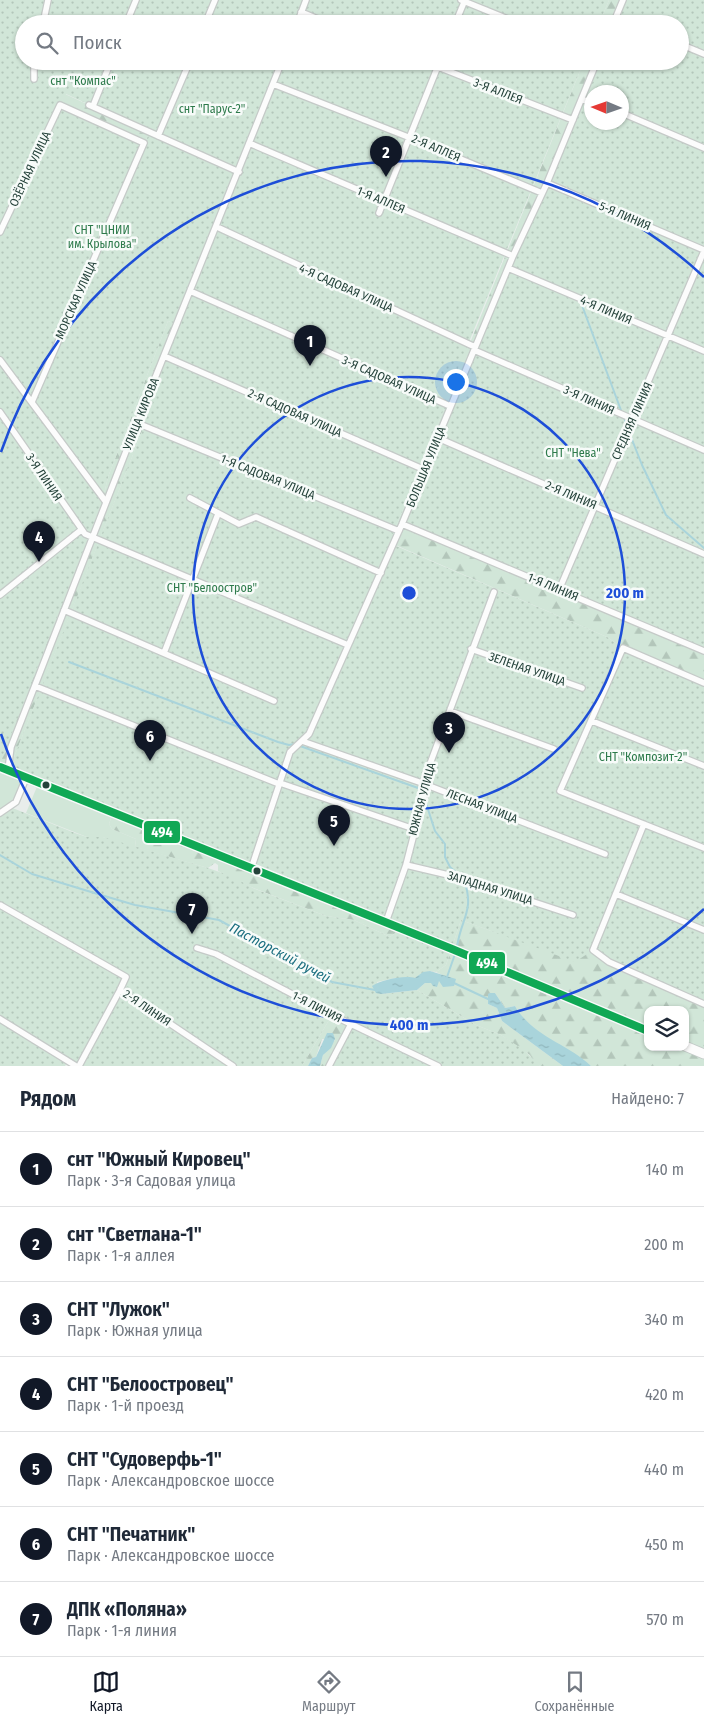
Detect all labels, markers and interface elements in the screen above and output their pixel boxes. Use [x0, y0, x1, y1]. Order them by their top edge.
search box [15, 15, 689, 70]
icon: search [33, 29, 61, 57]
text: Поиск [73, 31, 122, 54]
park label: снт "Компас" [50, 74, 116, 88]
street label: 3-Я АЛЛЕЯ [471, 75, 525, 107]
north arrow [584, 85, 629, 130]
park label: снт "Парус-2" [179, 102, 245, 116]
street label: ОЗЁРНАЯ УЛИЦА [6, 128, 54, 209]
street label: 2-Я АЛЛЕЯ [410, 131, 462, 165]
pin: 2 [370, 136, 402, 177]
street label: 1-Я АЛЛЕЯ [355, 184, 407, 216]
street label: 5-Я ЛИНИЯ [597, 199, 653, 233]
park label: СНТ "ЦНИИ им. Крылова" [68, 223, 136, 251]
street label: МОРСКАЯ УЛИЦА [53, 258, 100, 341]
street label: 4-Я САДОВАЯ УЛИЦА [297, 261, 396, 315]
street label: 4-Я ЛИНИЯ [578, 293, 634, 327]
pin: 1 [294, 325, 326, 366]
street label: 3-Я САДОВАЯ УЛИЦА [340, 353, 439, 407]
your location [443, 369, 469, 395]
street label: УЛИЦА КИРОВА [120, 375, 162, 453]
street label: СРЕДНЯЯ ЛИНИЯ [609, 380, 655, 462]
street label: 3-Я ЛИНИЯ [561, 383, 617, 417]
street label: 2-Я САДОВАЯ УЛИЦА [246, 386, 345, 440]
street label: БОЛЬШАЯ УЛИЦА [403, 424, 449, 509]
park label: СНТ "Нева" [545, 446, 601, 460]
street label: 3-Я ЛИНИЯ [23, 450, 65, 504]
street label: 1-Я САДОВАЯ УЛИЦА [219, 452, 318, 503]
street label: 2-Я ЛИНИЯ [543, 478, 599, 512]
pin: 4 [23, 521, 55, 562]
street label: 1-Я ЛИНИЯ [525, 570, 581, 604]
park label: СНТ "Белоостров" [167, 581, 257, 595]
centre of rings [400, 584, 418, 602]
text: 200 m [605, 584, 644, 602]
street label: ЗЕЛЕНАЯ УЛИЦА [487, 649, 568, 689]
pin: 3 [433, 712, 465, 753]
pin: 6 [134, 720, 166, 761]
park label: СНТ "Композит-2" [599, 750, 687, 764]
street label: ЮЖНАЯ УЛИЦА [406, 760, 439, 837]
unlabelled marker [41, 780, 51, 790]
street label: ЛЕСНАЯ УЛИЦА [444, 786, 520, 826]
pin: 5 [318, 805, 350, 846]
line badge: 494 [143, 820, 181, 844]
text: 494 [151, 824, 173, 841]
unlabelled marker [252, 866, 262, 876]
street label: ЗАПАДНАЯ УЛИЦА [446, 868, 535, 908]
pin: 7 [176, 893, 208, 934]
water label: Пасторский ручей [227, 919, 333, 987]
line badge: 494 [468, 951, 506, 975]
text: 494 [476, 955, 498, 972]
street label: 2-Я ЛИНИЯ [121, 987, 173, 1029]
street label: 1-Я ЛИНИЯ [290, 989, 344, 1025]
map controls [644, 1006, 689, 1051]
button: layers [644, 1006, 689, 1051]
text: 400 m [390, 1016, 428, 1034]
text: Рядом [20, 1086, 76, 1112]
text: Найдено: 7 [611, 1089, 684, 1108]
text: снт "Южный Кировец" [67, 1148, 251, 1171]
text: 1 [33, 1160, 39, 1179]
text: 140 m [646, 1160, 684, 1179]
text: Парк · 3-я Садовая улица [67, 1171, 236, 1190]
text: снт "Светлана-1" [67, 1223, 202, 1246]
text: 2 [32, 1235, 40, 1254]
text: 200 m [644, 1235, 684, 1254]
text: Парк · 1-я аллея [67, 1246, 175, 1265]
text: СНТ "Лужок" [67, 1298, 170, 1321]
text: 3 [32, 1310, 40, 1329]
text: 340 m [645, 1310, 684, 1329]
text: Парк · Южная улица [67, 1321, 203, 1340]
text: СНТ "Белоостровец" [67, 1373, 234, 1396]
text: 4 [32, 1385, 40, 1404]
text: 420 m [645, 1385, 684, 1404]
text: Парк · 1-й проезд [67, 1396, 184, 1415]
text: СНТ "Судоверфь-1" [67, 1448, 222, 1471]
text: 5 [32, 1460, 40, 1479]
text: 440 m [644, 1460, 684, 1479]
text: Парк · Александровское шоссе [67, 1471, 275, 1490]
text: СНТ "Печатник" [67, 1523, 195, 1546]
text: 6 [32, 1535, 40, 1554]
text: 450 m [645, 1535, 684, 1554]
text: Парк · Александровское шоссе [67, 1546, 275, 1565]
text: ДПК «Поляна» [67, 1598, 187, 1621]
text: 7 [33, 1610, 39, 1629]
text: 570 m [646, 1610, 684, 1629]
text: Парк · 1-я линия [67, 1621, 177, 1640]
tab: Карта [90, 1668, 123, 1715]
tab: Маршрут [302, 1668, 356, 1715]
tab: Сохранённые [535, 1668, 614, 1715]

